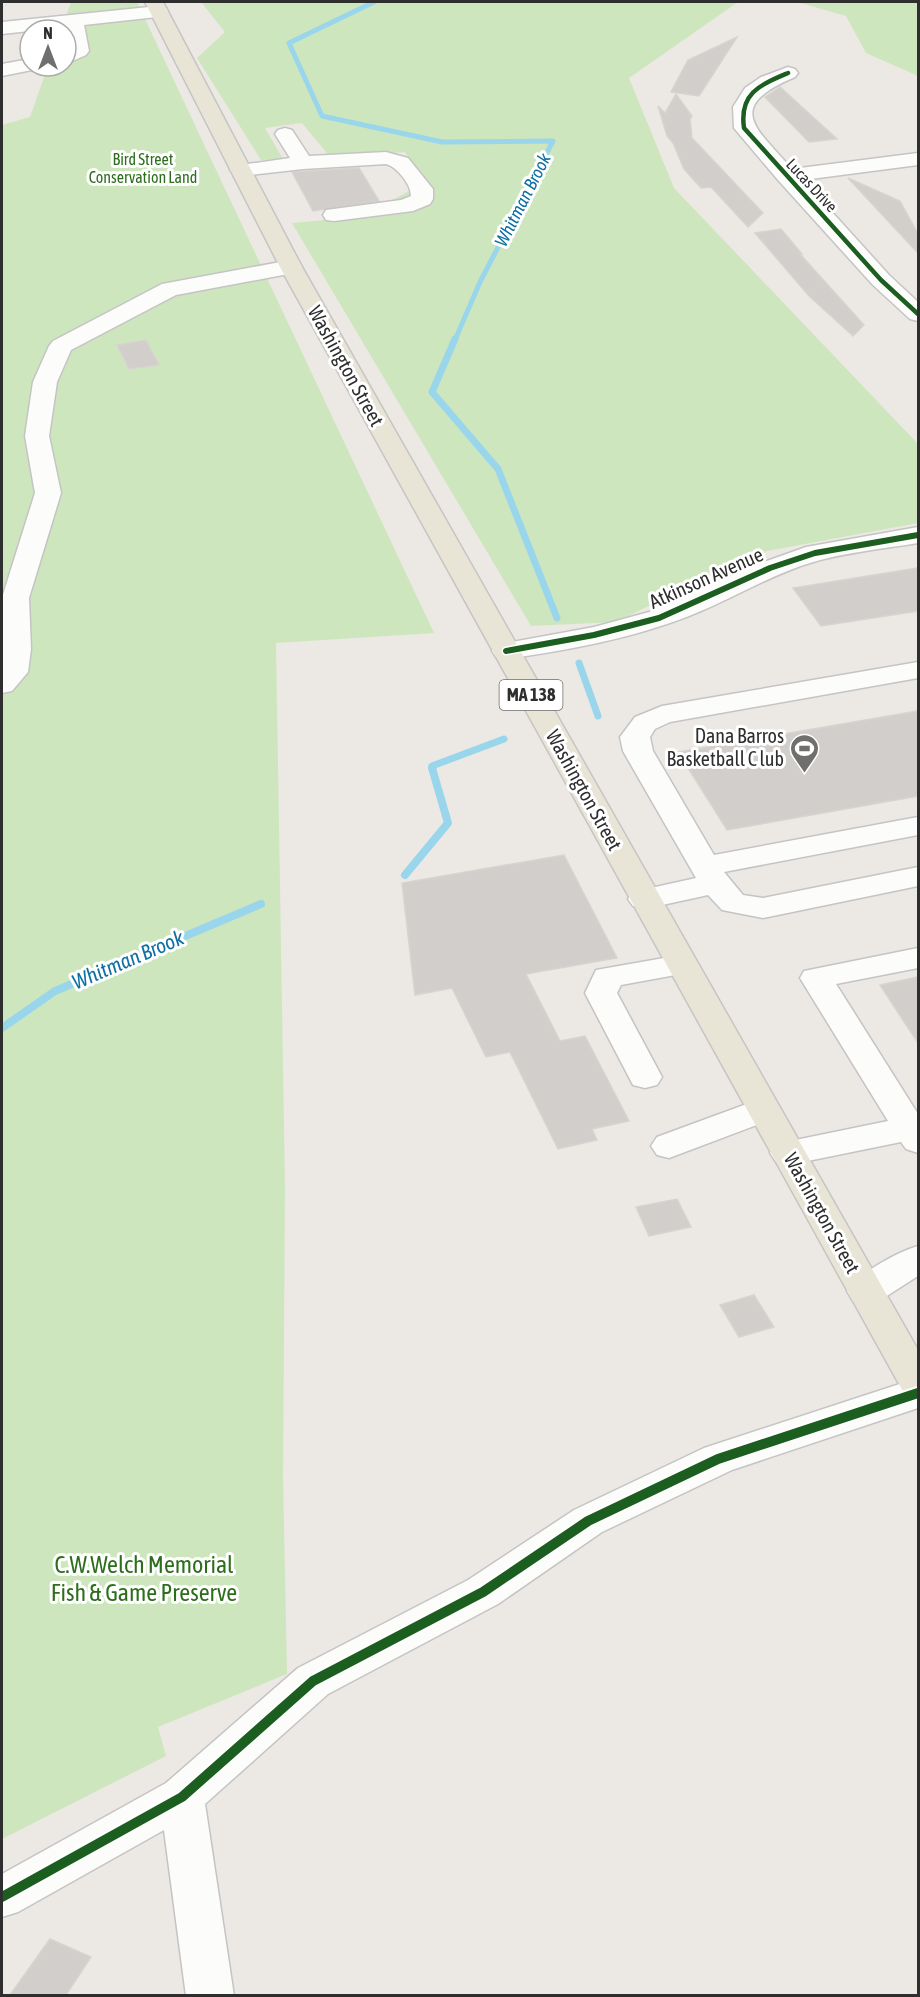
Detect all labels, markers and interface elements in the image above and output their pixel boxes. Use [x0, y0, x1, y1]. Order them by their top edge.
north arrow [18, 18, 78, 78]
text: N [43, 24, 53, 42]
water label: Whitman Brook [490, 149, 555, 250]
park label: Bird Street Conservation Land [89, 150, 197, 186]
street label: Lucas Drive [783, 155, 841, 215]
street label: Washington Street [304, 302, 389, 430]
street label: Atkinson Avenue [645, 542, 766, 613]
road number: MA 138 [500, 680, 562, 710]
place label: Dana Barros Basketball C lub [667, 724, 784, 770]
street label: Washington Street [542, 726, 627, 854]
sports icon: Dana Barros Basketball C lub [789, 732, 821, 774]
water label: Whitman Brook [68, 925, 188, 993]
street label: Washington Street [780, 1149, 865, 1277]
park label: C.W.Welch Memorial Fish & Game Preserve [51, 1551, 237, 1606]

